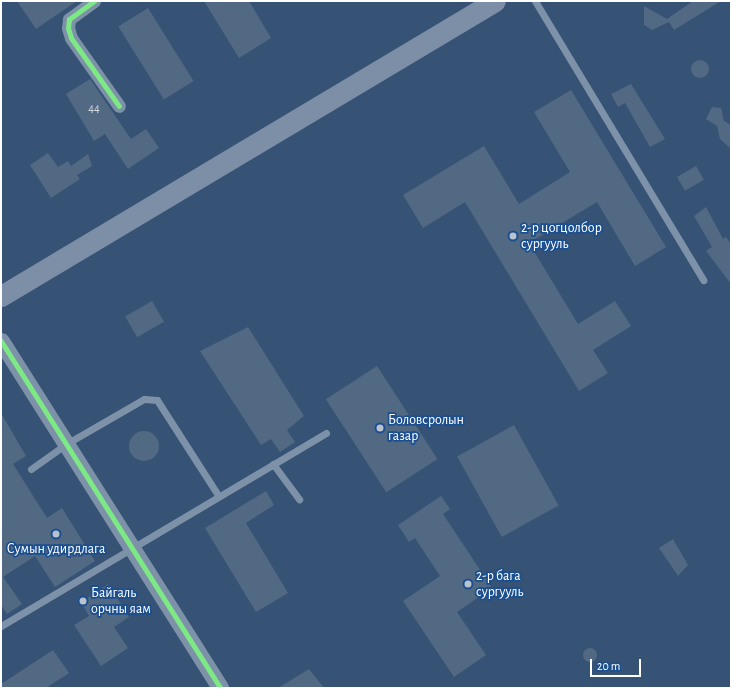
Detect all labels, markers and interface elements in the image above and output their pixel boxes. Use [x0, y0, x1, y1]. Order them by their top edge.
house number: 44 [88, 102, 100, 116]
place label: 2-р цогцолбор сургууль [521, 220, 602, 252]
marker: 2-р цогцолбор сургууль [508, 231, 518, 241]
place label: Боловсролын газар [388, 412, 464, 444]
marker: Боловсролын газар [375, 423, 385, 433]
marker: Сумын удирдлага [51, 529, 61, 539]
place label: Сумын удирдлага [7, 541, 105, 557]
place label: 2-р бага сургууль [476, 568, 523, 600]
marker: 2-р бага сургууль [463, 579, 473, 589]
place label: Байгаль орчны яам [91, 585, 151, 618]
marker: Байгаль орчны яам [78, 596, 88, 606]
scale bar [592, 651, 643, 677]
text: 20 m [597, 660, 620, 672]

